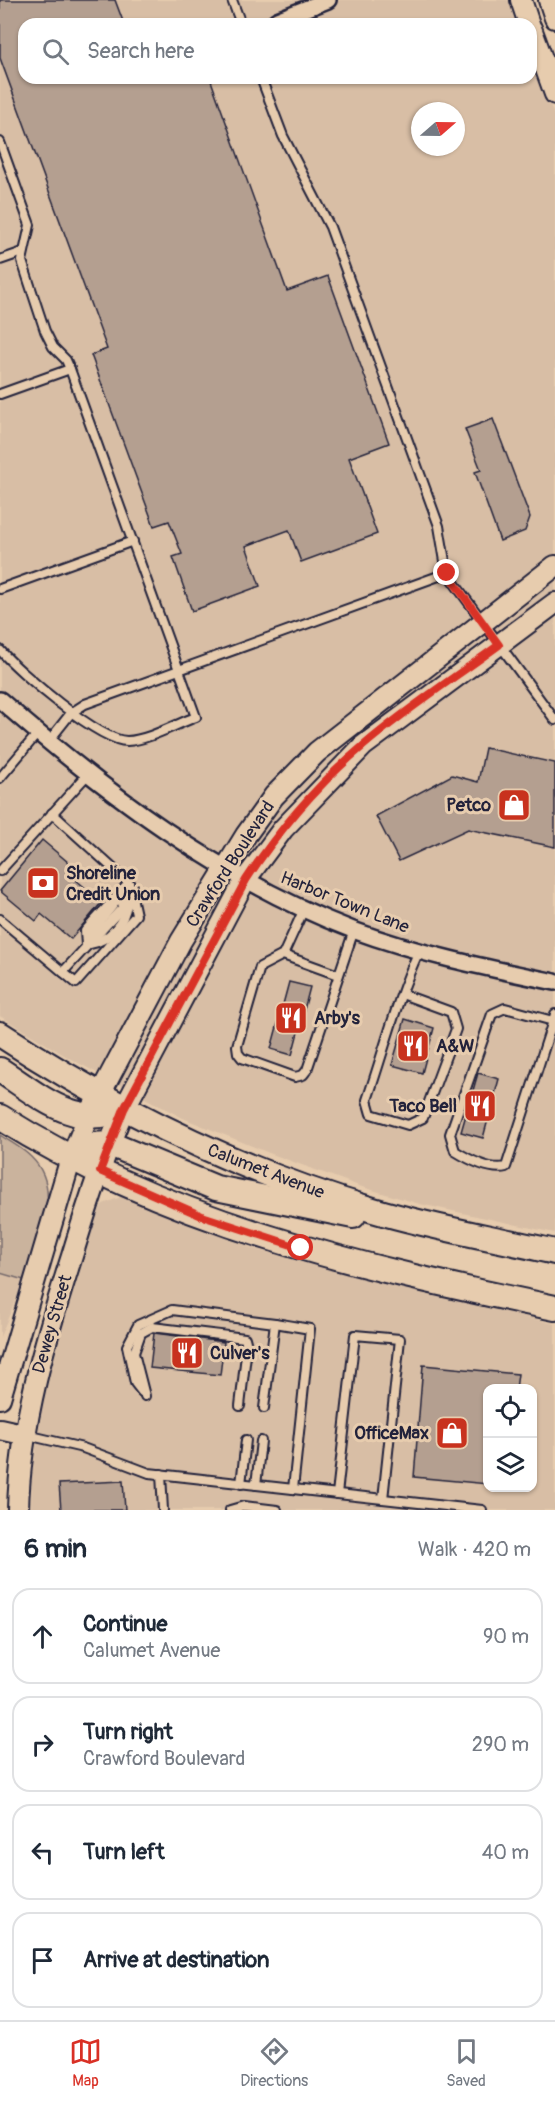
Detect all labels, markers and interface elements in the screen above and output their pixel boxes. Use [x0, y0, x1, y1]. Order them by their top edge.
search box [18, 18, 537, 84]
icon: search [39, 35, 72, 68]
text: Search here [87, 37, 194, 65]
north arrow [411, 102, 465, 156]
route end [433, 559, 459, 585]
shop icon: Petco [496, 787, 532, 823]
place label: Petco [446, 794, 491, 817]
street label: Crawford Boulevard [181, 797, 280, 932]
place label: Shoreline Credit Union [66, 862, 160, 906]
bank icon: Shoreline Credit Union [25, 865, 61, 901]
street label: Harbor Town Lane [277, 866, 413, 939]
restaurant icon: Arby's [273, 1000, 309, 1036]
place label: Arby's [314, 1007, 361, 1030]
restaurant icon: A&W [395, 1028, 431, 1064]
place label: A&W [436, 1035, 474, 1058]
restaurant icon: Taco Bell [462, 1088, 498, 1124]
place label: Taco Bell [388, 1095, 457, 1118]
street label: Calumet Avenue [204, 1139, 328, 1204]
route start [287, 1234, 313, 1260]
street label: Dewey Street [27, 1271, 78, 1376]
restaurant icon: Culver's [169, 1335, 205, 1371]
place label: Culver's [210, 1342, 270, 1365]
map controls [483, 1384, 537, 1492]
button: locate [483, 1384, 537, 1438]
shop icon: OfficeMax [434, 1415, 470, 1451]
place label: OfficeMax [354, 1422, 429, 1445]
button: layers [483, 1438, 537, 1492]
text: 6 min [24, 1533, 87, 1565]
text: Walk · 420 m [418, 1537, 531, 1562]
text: Continue [83, 1610, 167, 1638]
icon: ahead [26, 1620, 59, 1653]
text: 90 m [483, 1624, 529, 1649]
text: Calumet Avenue [83, 1638, 220, 1663]
text: Turn right [83, 1718, 173, 1746]
icon: right [26, 1728, 59, 1761]
text: 290 m [472, 1732, 529, 1757]
text: Crawford Boulevard [83, 1746, 245, 1771]
icon: left [26, 1836, 59, 1869]
text: Turn left [83, 1838, 165, 1866]
text: 40 m [482, 1840, 529, 1865]
icon: arrive [26, 1944, 59, 1977]
text: Arrive at destination [83, 1946, 269, 1974]
tab: Map [69, 2035, 102, 2091]
tab: Directions [240, 2035, 308, 2091]
tab: Saved [446, 2035, 486, 2091]

